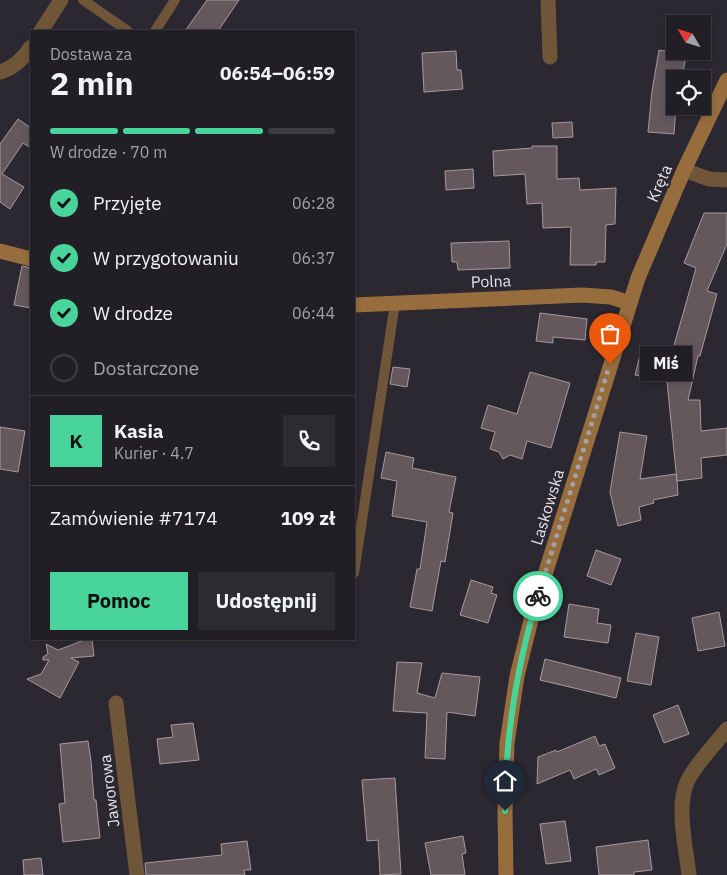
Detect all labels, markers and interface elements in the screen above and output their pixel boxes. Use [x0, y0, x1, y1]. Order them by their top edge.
north arrow [666, 15, 711, 60]
map controls [666, 15, 711, 115]
text: Dostawa za [50, 44, 132, 64]
text: 06:54–06:59 [220, 61, 335, 85]
text: 2 min [50, 62, 134, 104]
button: locate [666, 70, 711, 115]
text: W drodze · 70 m [50, 142, 167, 162]
street label: Kręta [642, 161, 676, 205]
icon: check [50, 189, 78, 217]
text: Przyjęte [93, 191, 162, 215]
text: 06:28 [292, 193, 335, 213]
icon: check [50, 244, 78, 272]
text: W przygotowaniu [93, 246, 239, 270]
text: 06:37 [292, 248, 335, 268]
street label: Polna [470, 270, 512, 292]
icon: check [50, 299, 78, 327]
text: W drodze [93, 301, 173, 325]
text: 06:44 [292, 303, 335, 323]
pin [589, 313, 631, 364]
icon: bag [596, 320, 624, 348]
callout: Miś [640, 346, 692, 382]
text: Miś [653, 353, 679, 373]
text: Dostarczone [93, 356, 199, 380]
button: phone [283, 415, 335, 467]
text: Kasia [114, 419, 164, 443]
text: K [69, 429, 83, 453]
text: Kurier · 4.7 [114, 443, 194, 463]
street label: Laskowska [526, 466, 568, 547]
text: Zamówienie #7174 [50, 506, 218, 530]
text: 109 zł [281, 506, 335, 530]
courier [513, 571, 563, 621]
button: Pomoc [50, 572, 188, 630]
button: Udostępnij [198, 572, 335, 630]
icon: bike [524, 582, 552, 610]
street label: Jaworowa [95, 753, 123, 829]
pin [484, 760, 526, 811]
icon: home [491, 767, 519, 795]

